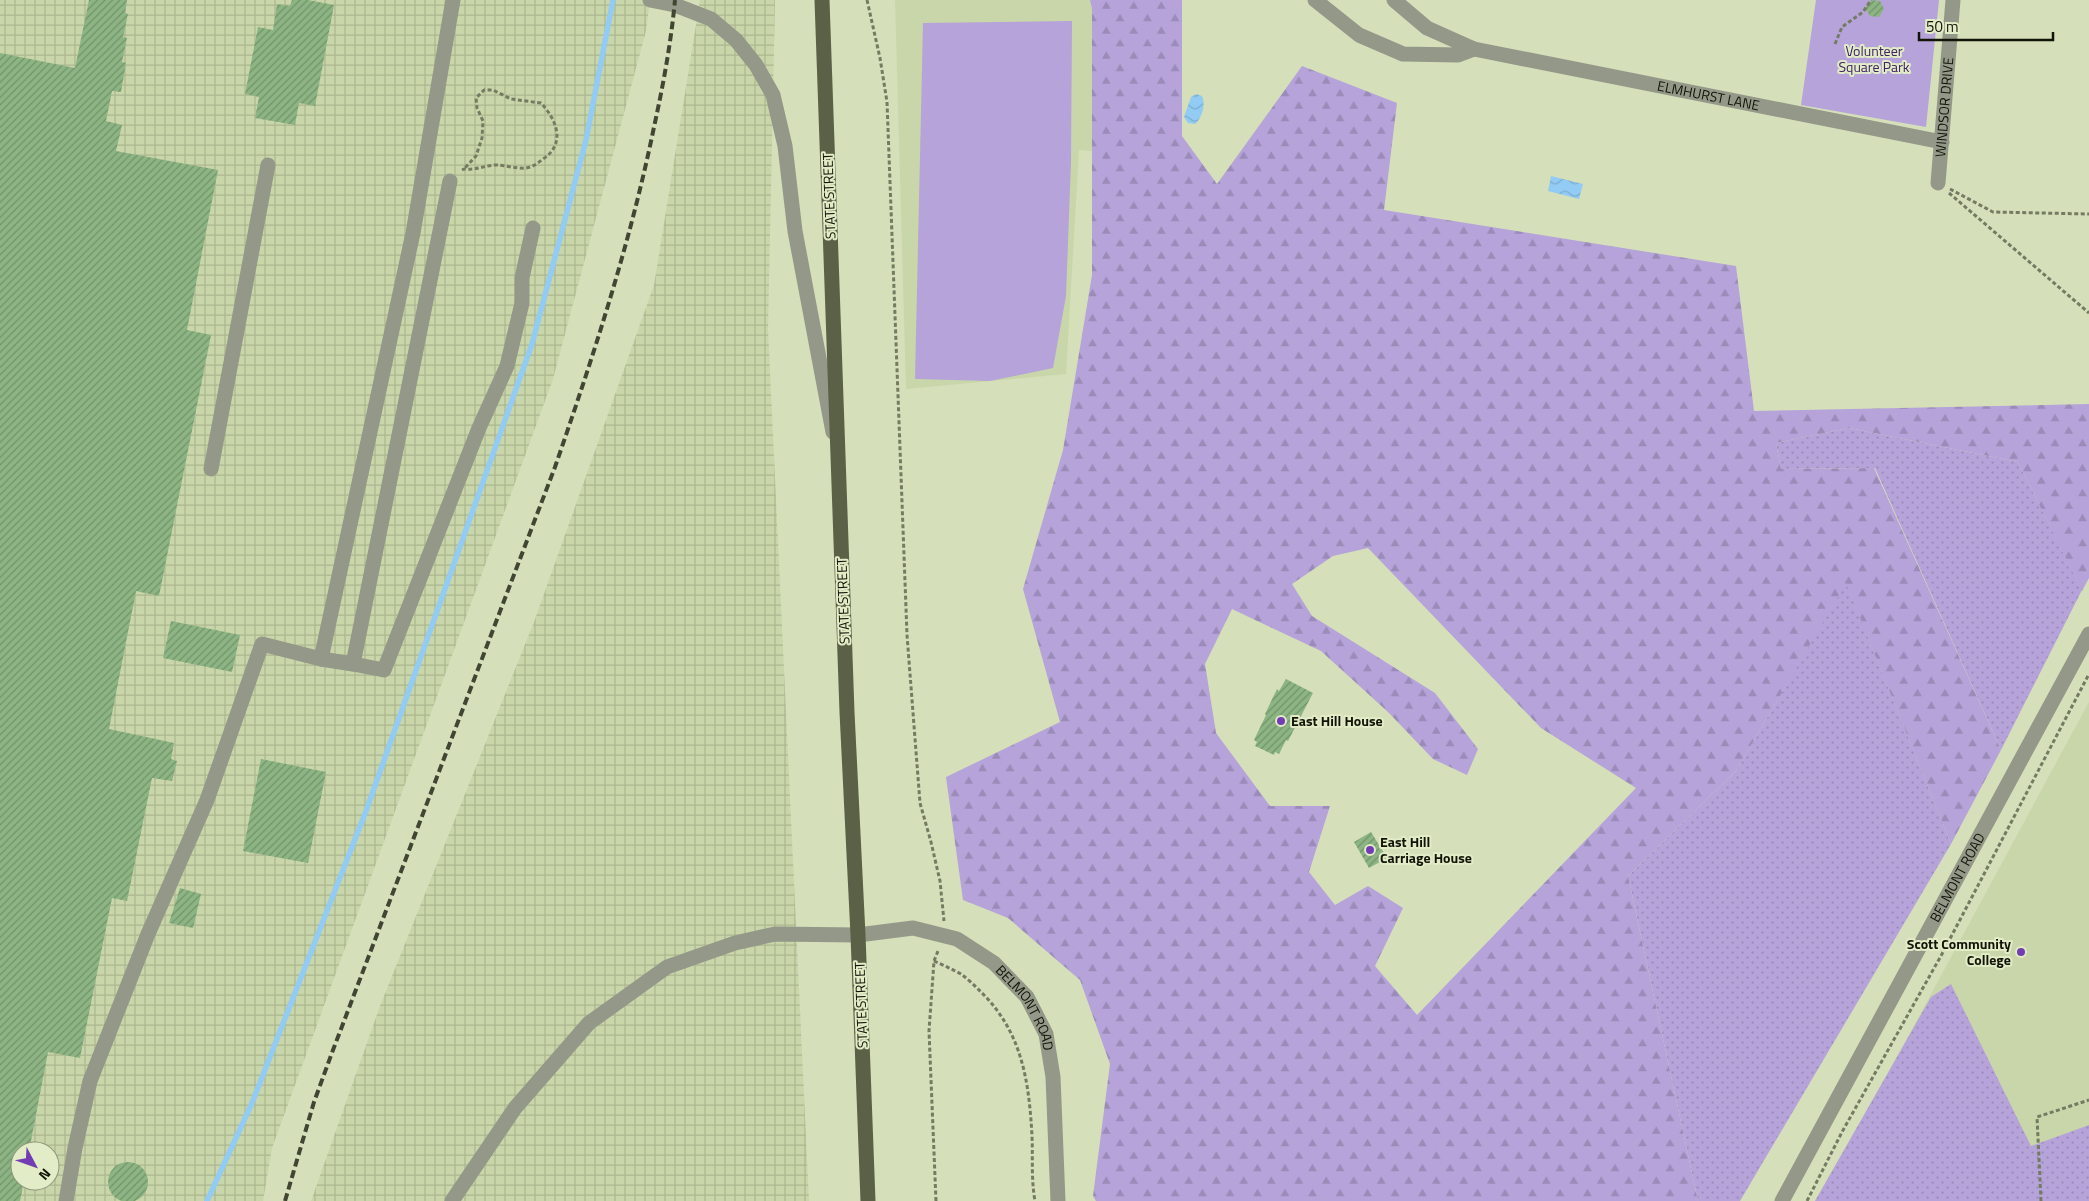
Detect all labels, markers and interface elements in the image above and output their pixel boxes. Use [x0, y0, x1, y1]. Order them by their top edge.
scale bar [1919, 10, 2053, 42]
text: 50 m [1926, 15, 1959, 38]
park label: Volunteer Square Park [1838, 40, 1910, 77]
street label: WINDSOR DRIVE [1929, 56, 1958, 158]
street label: ELMHURST LANE [1656, 75, 1762, 116]
street label: STATE STREET [816, 152, 841, 240]
street label: STATE STREET [830, 557, 855, 645]
place label: East Hill House [1291, 710, 1383, 731]
marker: East Hill House [1275, 715, 1287, 727]
street label: BELMONT ROAD [1924, 829, 1990, 926]
place label: East Hill Carriage House [1380, 831, 1472, 868]
marker: East Hill Carriage House [1364, 844, 1376, 856]
place label: Scott Community College [1907, 933, 2011, 970]
marker: Scott Community College [2015, 946, 2027, 958]
street label: BELMONT ROAD [991, 960, 1060, 1052]
street label: STATE STREET [848, 961, 873, 1049]
north arrow [10, 1141, 60, 1191]
text: N [34, 1164, 56, 1185]

